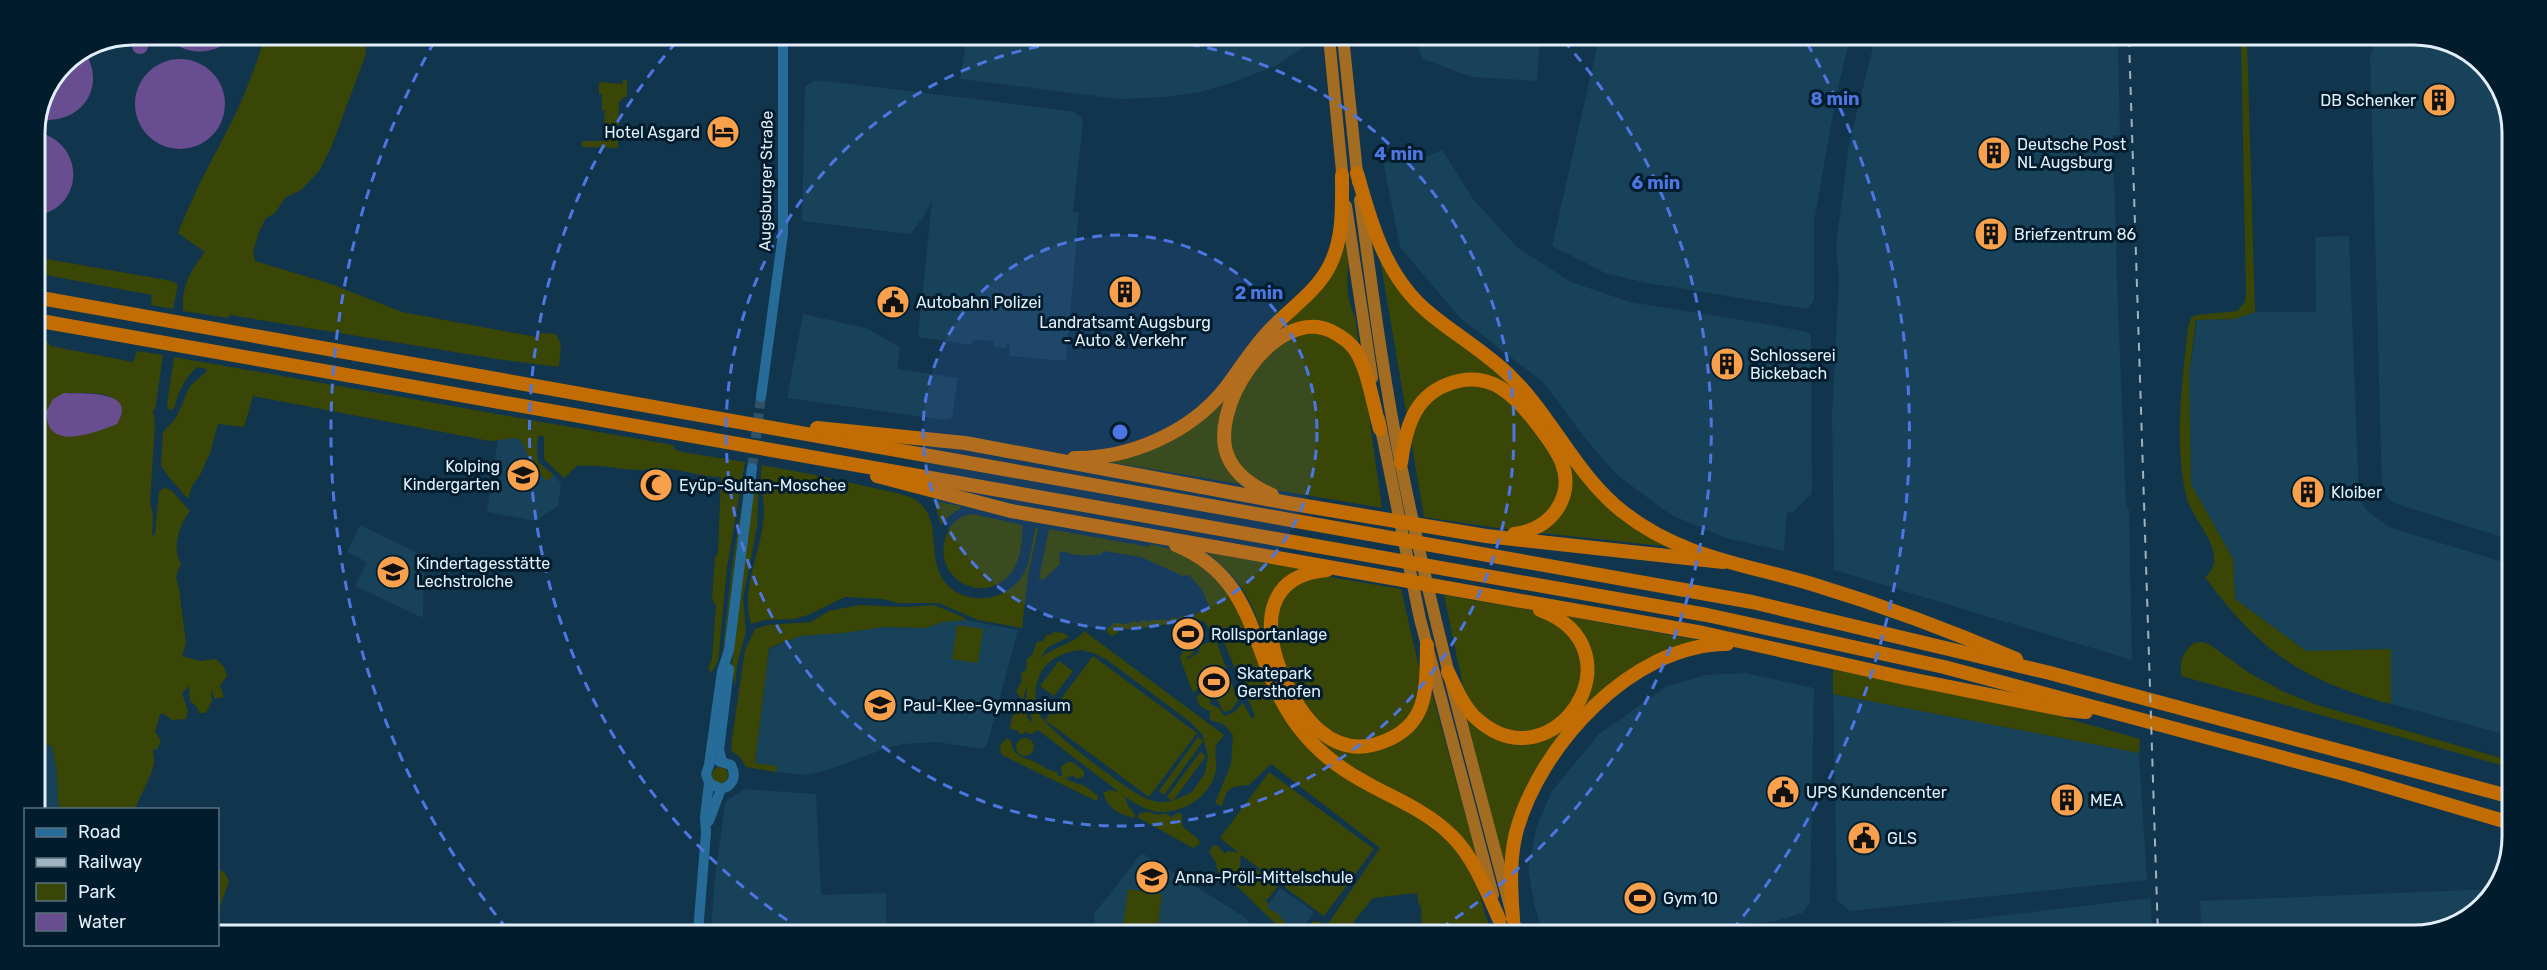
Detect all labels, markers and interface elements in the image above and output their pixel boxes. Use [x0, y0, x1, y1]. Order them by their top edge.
building icon: DB Schenker [2421, 82, 2457, 118]
text: 8 min [1810, 88, 1860, 110]
place label: DB Schenker [2320, 91, 2416, 110]
street label: Augsburger Straße [755, 111, 777, 251]
hotel icon: Hotel Asgard [705, 114, 741, 150]
place label: Hotel Asgard [604, 123, 700, 142]
building icon: Deutsche Post NL Augsburg [1976, 135, 2012, 171]
place label: Deutsche Post NL Augsburg [2017, 135, 2126, 172]
text: 4 min [1374, 143, 1424, 165]
text: 6 min [1632, 172, 1680, 194]
building icon: Briefzentrum 86 [1973, 216, 2009, 252]
place label: Briefzentrum 86 [2014, 225, 2137, 244]
building icon: Landratsamt Augsburg - Auto & Verkehr [1107, 274, 1143, 310]
text: 2 min [1235, 282, 1283, 304]
public building icon: Autobahn Polizei [875, 284, 911, 320]
place label: Autobahn Polizei [916, 293, 1041, 312]
place label: Landratsamt Augsburg - Auto & Verkehr [1039, 313, 1211, 350]
building icon: Schlosserei Bickebach [1709, 346, 1745, 382]
place label: Schlosserei Bickebach [1750, 346, 1836, 383]
centre of rings [1110, 422, 1130, 442]
place label: Kolping Kindergarten [403, 457, 500, 494]
school or university icon: Kolping Kindergarten [505, 457, 541, 493]
mosque icon: Eyüp-Sultan-Moschee [638, 467, 674, 503]
building icon: Kloiber [2290, 474, 2326, 510]
place label: Eyüp-Sultan-Moschee [679, 476, 846, 495]
place label: Kloiber [2331, 483, 2382, 502]
school or university icon: Kindertagesstätte Lechstrolche [375, 554, 411, 590]
place label: Kindertagesstätte Lechstrolche [416, 554, 550, 591]
sports icon: Rollsportanlage [1170, 616, 1206, 652]
place label: Rollsportanlage [1211, 625, 1327, 644]
sports icon: Skatepark Gersthofen [1196, 664, 1232, 700]
place label: Skatepark Gersthofen [1237, 664, 1321, 701]
school or university icon: Paul-Klee-Gymnasium [862, 687, 898, 723]
place label: Paul-Klee-Gymnasium [903, 696, 1071, 715]
public building icon: UPS Kundencenter [1765, 774, 1801, 810]
building icon: MEA [2049, 782, 2085, 818]
place label: UPS Kundencenter [1806, 783, 1947, 802]
place label: MEA [2090, 791, 2123, 810]
legend [24, 808, 219, 946]
public building icon: GLS [1846, 820, 1882, 856]
text: Road [78, 821, 121, 843]
place label: GLS [1887, 829, 1917, 848]
text: Railway [78, 851, 142, 873]
school or university icon: Anna-Pröll-Mittelschule [1134, 859, 1170, 895]
place label: Anna-Pröll-Mittelschule [1175, 868, 1354, 887]
sports icon: Gym 10 [1622, 880, 1658, 916]
text: Park [78, 881, 116, 903]
place label: Gym 10 [1663, 889, 1718, 908]
text: Water [78, 911, 126, 933]

